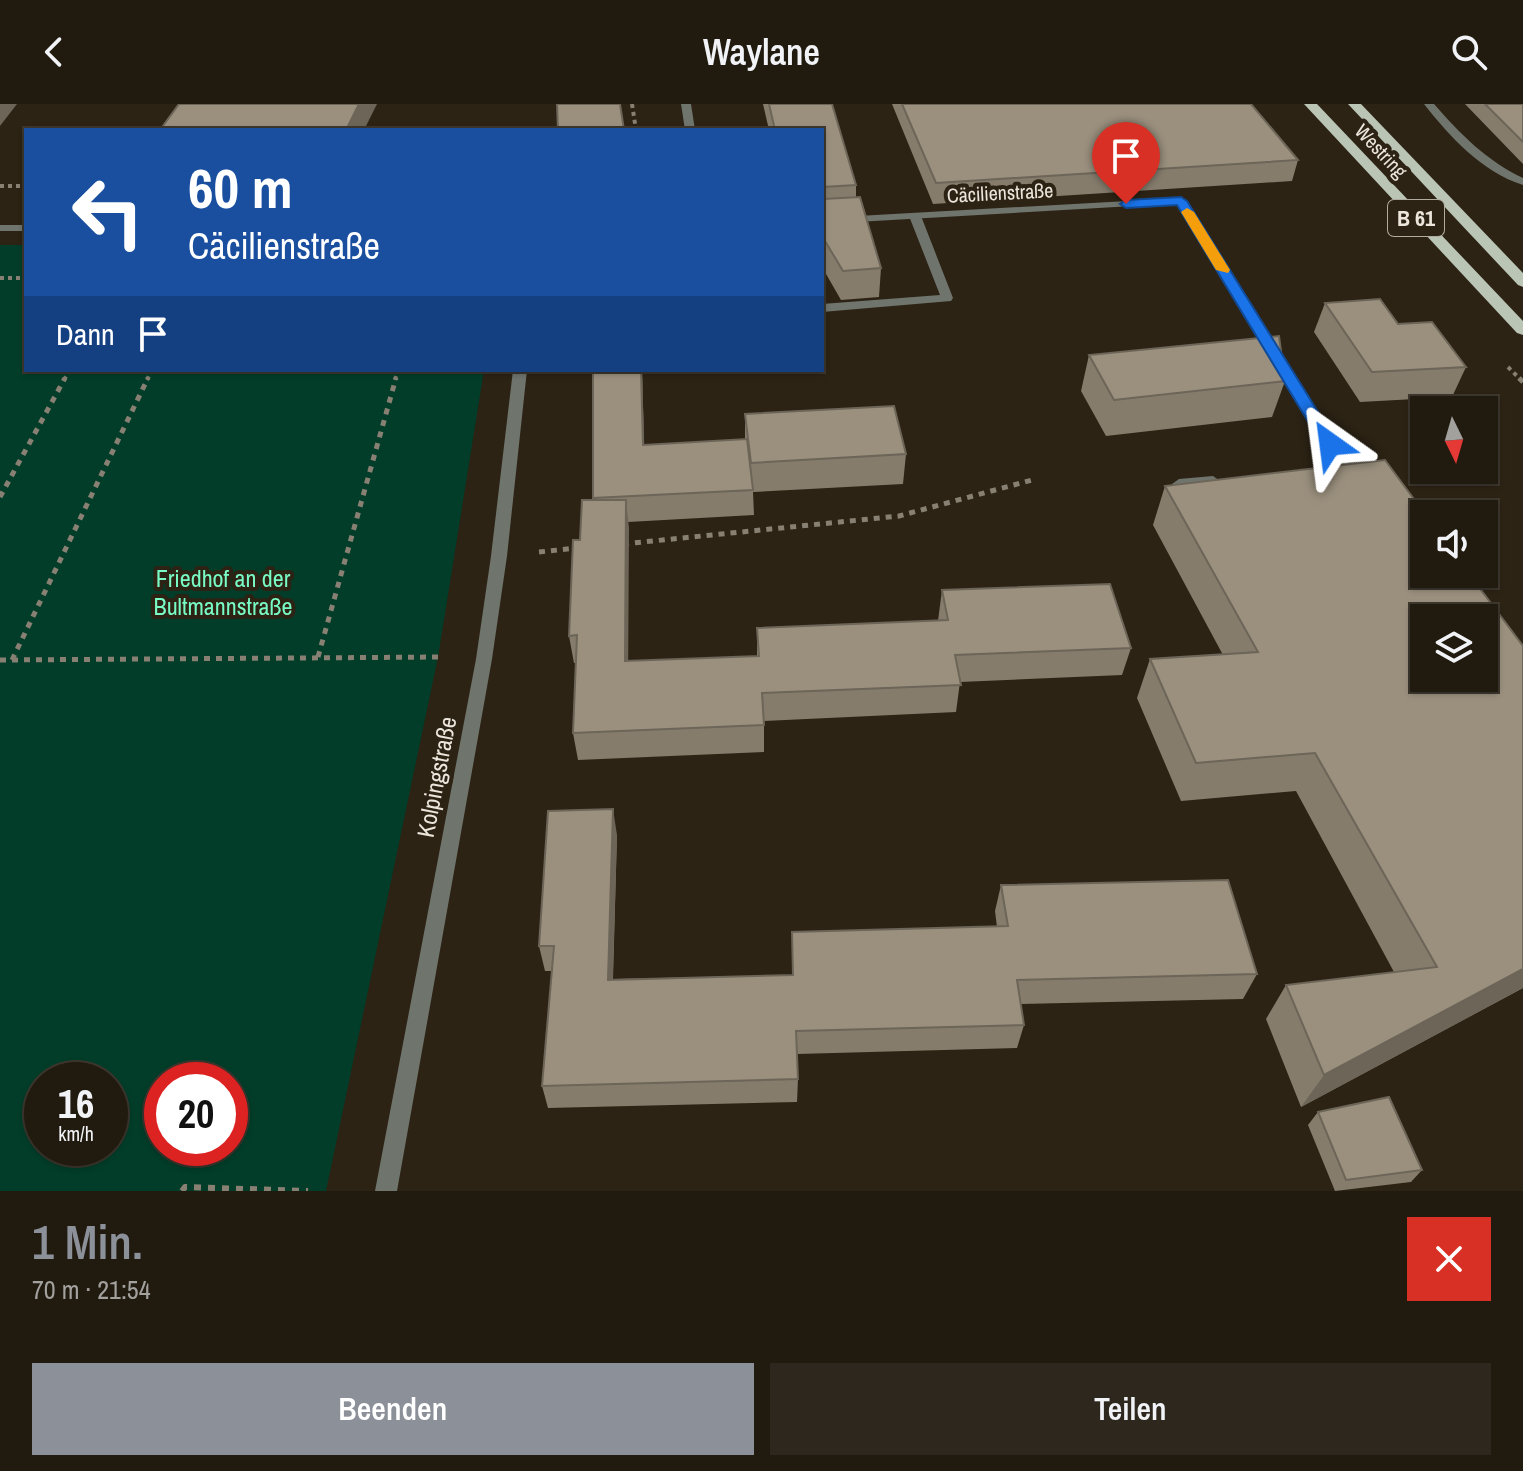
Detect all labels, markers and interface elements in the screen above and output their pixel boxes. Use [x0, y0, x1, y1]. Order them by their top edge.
text: Waylane [703, 28, 820, 76]
icon: back [32, 30, 76, 74]
icon: search [1447, 30, 1491, 74]
street label: Westring [1349, 118, 1414, 184]
pin [1092, 122, 1160, 204]
icon: arrive [1104, 134, 1148, 178]
text: 60 m [188, 150, 293, 225]
icon: left [56, 160, 160, 264]
street label: Cäcilienstraße [946, 176, 1054, 209]
road number: B 61 [1388, 200, 1444, 236]
text: Cäcilienstraße [188, 222, 380, 270]
icon: arrive [131, 312, 175, 356]
text: Dann [56, 314, 115, 354]
north arrow [1410, 396, 1498, 484]
map controls [1410, 396, 1498, 692]
position arrow [1288, 402, 1372, 486]
button: sound [1410, 500, 1498, 588]
park label: Friedhof an der Bultmannstraße [154, 562, 292, 622]
button: layers [1410, 604, 1498, 692]
street label: Kolpingstraße [409, 714, 463, 840]
speed limit sign: 20 [144, 1062, 248, 1166]
text: 16 [58, 1077, 94, 1130]
text: km/h [58, 1120, 94, 1147]
text: 1 Min. [32, 1209, 143, 1274]
button: close [1407, 1217, 1491, 1301]
text: 70 m · 21:54 [32, 1272, 151, 1307]
button: Beenden [32, 1363, 754, 1455]
button: Teilen [770, 1363, 1491, 1455]

